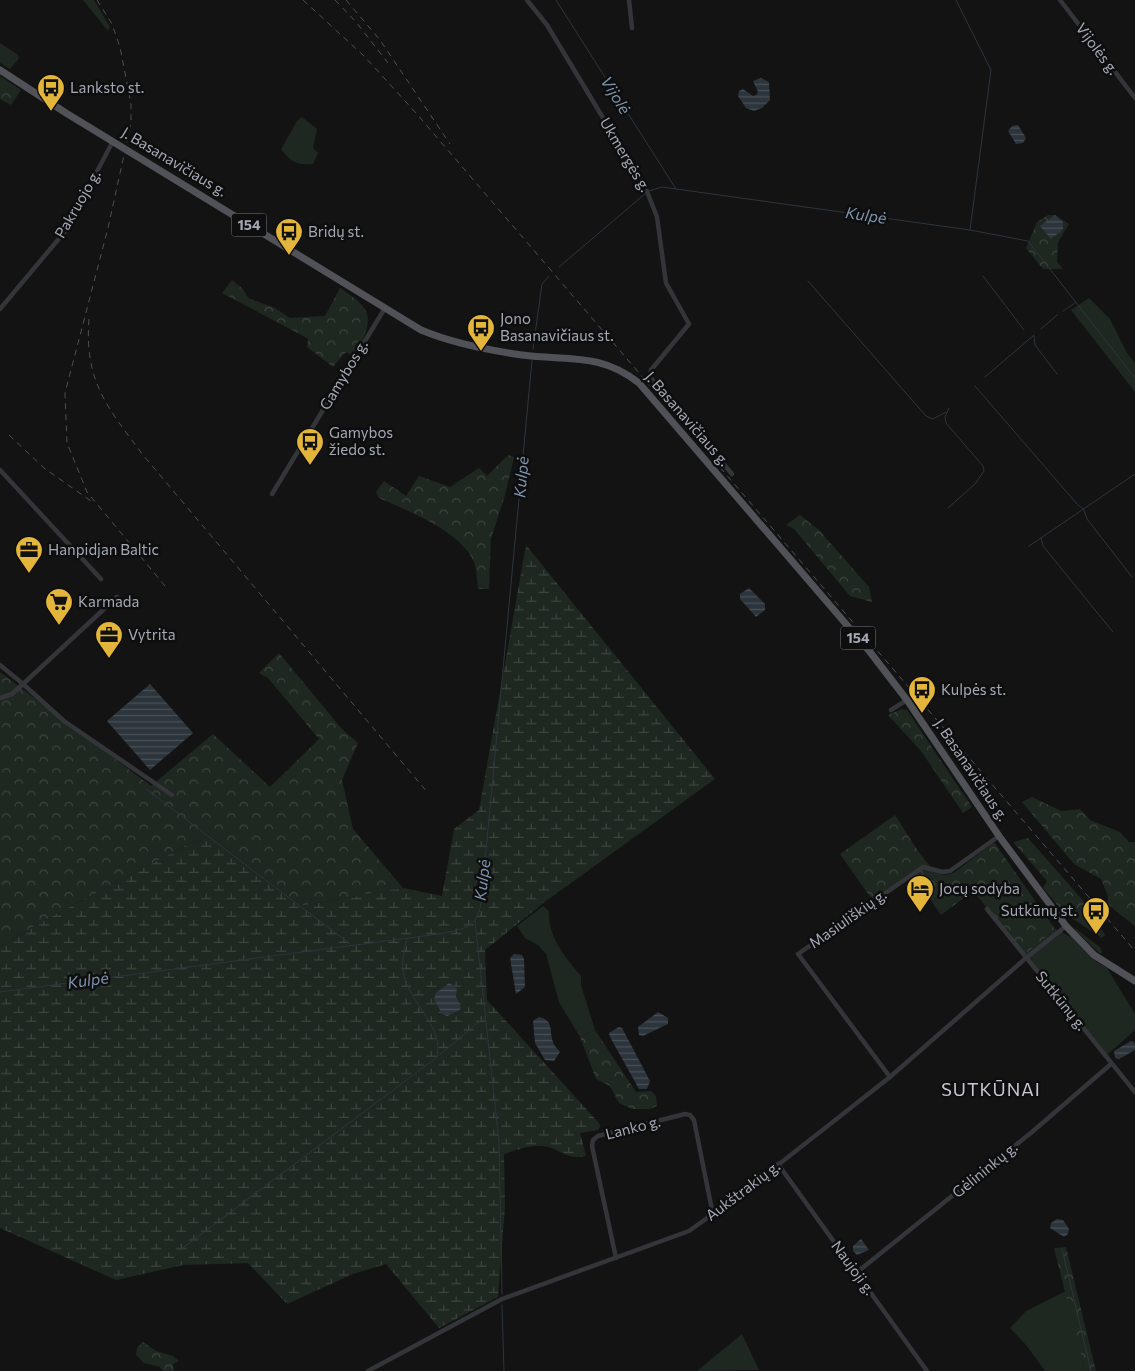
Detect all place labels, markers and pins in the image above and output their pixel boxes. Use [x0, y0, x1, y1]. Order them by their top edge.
bus stop icon: Lanksto st. [36, 73, 66, 112]
place label: Lanksto st. [70, 78, 144, 96]
bus stop icon: Bridų st. [274, 217, 304, 256]
place label: Bridų st. [308, 222, 364, 240]
place label: Jono Basanavičiaus st. [500, 309, 614, 344]
bus stop icon: Jono Basanavičiaus st. [466, 313, 496, 352]
place label: Gamybos žiedo st. [329, 423, 393, 458]
bus stop icon: Gamybos žiedo st. [295, 427, 325, 466]
office icon: Hanpidjan Baltic [14, 535, 44, 574]
place label: Hanpidjan Baltic [48, 540, 159, 558]
supermarket icon: Karmada [44, 587, 74, 626]
place label: Karmada [78, 592, 139, 610]
office icon: Vytrita [94, 620, 124, 659]
place label: Vytrita [128, 625, 176, 643]
bus stop icon: Kulpės st. [907, 675, 937, 714]
place label: Kulpės st. [941, 680, 1006, 698]
hotel icon: Jocų sodyba [905, 874, 935, 913]
place label: Jocų sodyba [939, 879, 1020, 897]
bus stop icon: Sutkūnų st. [1081, 896, 1111, 935]
place label: Sutkūnų st. [1001, 901, 1077, 919]

